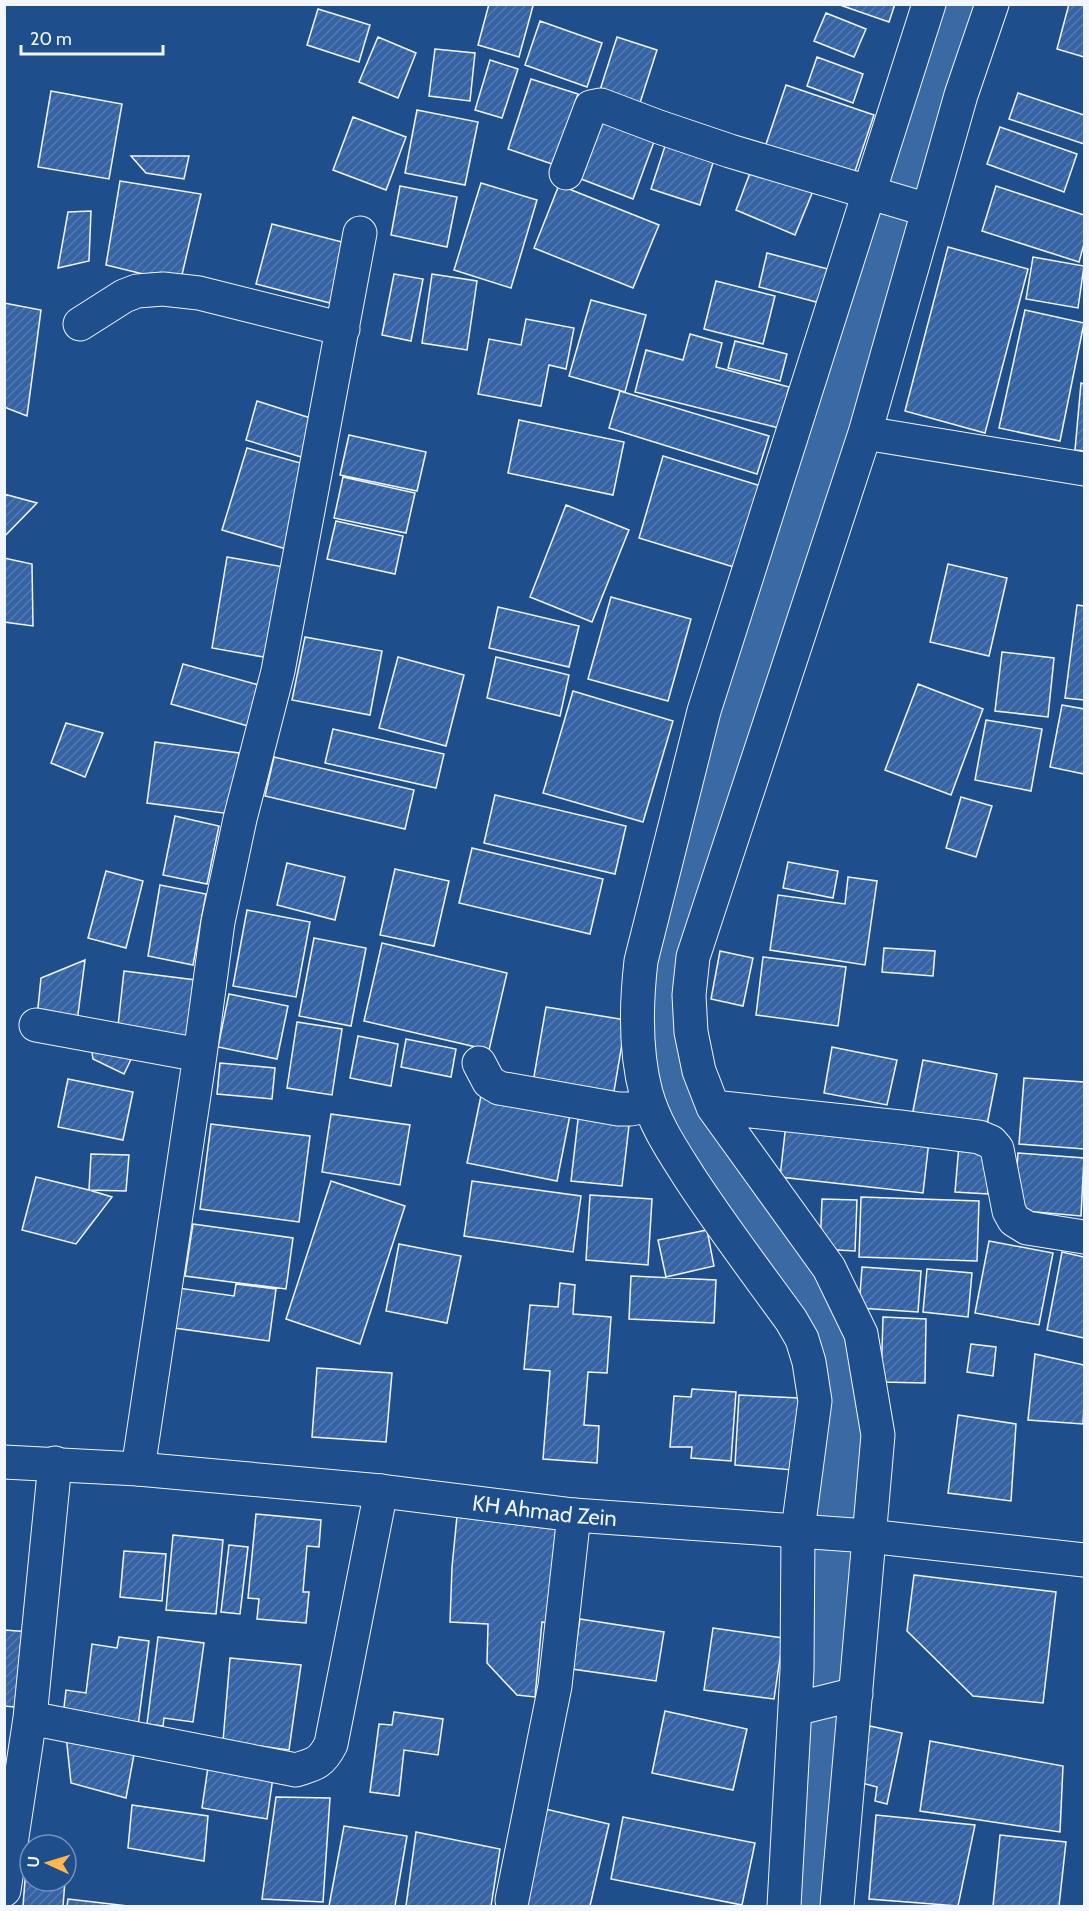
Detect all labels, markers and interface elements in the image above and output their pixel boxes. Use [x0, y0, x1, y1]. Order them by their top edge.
scale bar [21, 18, 164, 56]
text: 20 m [30, 28, 72, 50]
street label: KH Ahmad Zein [471, 1489, 618, 1532]
north arrow [18, 1833, 78, 1893]
text: U [24, 1856, 43, 1868]

